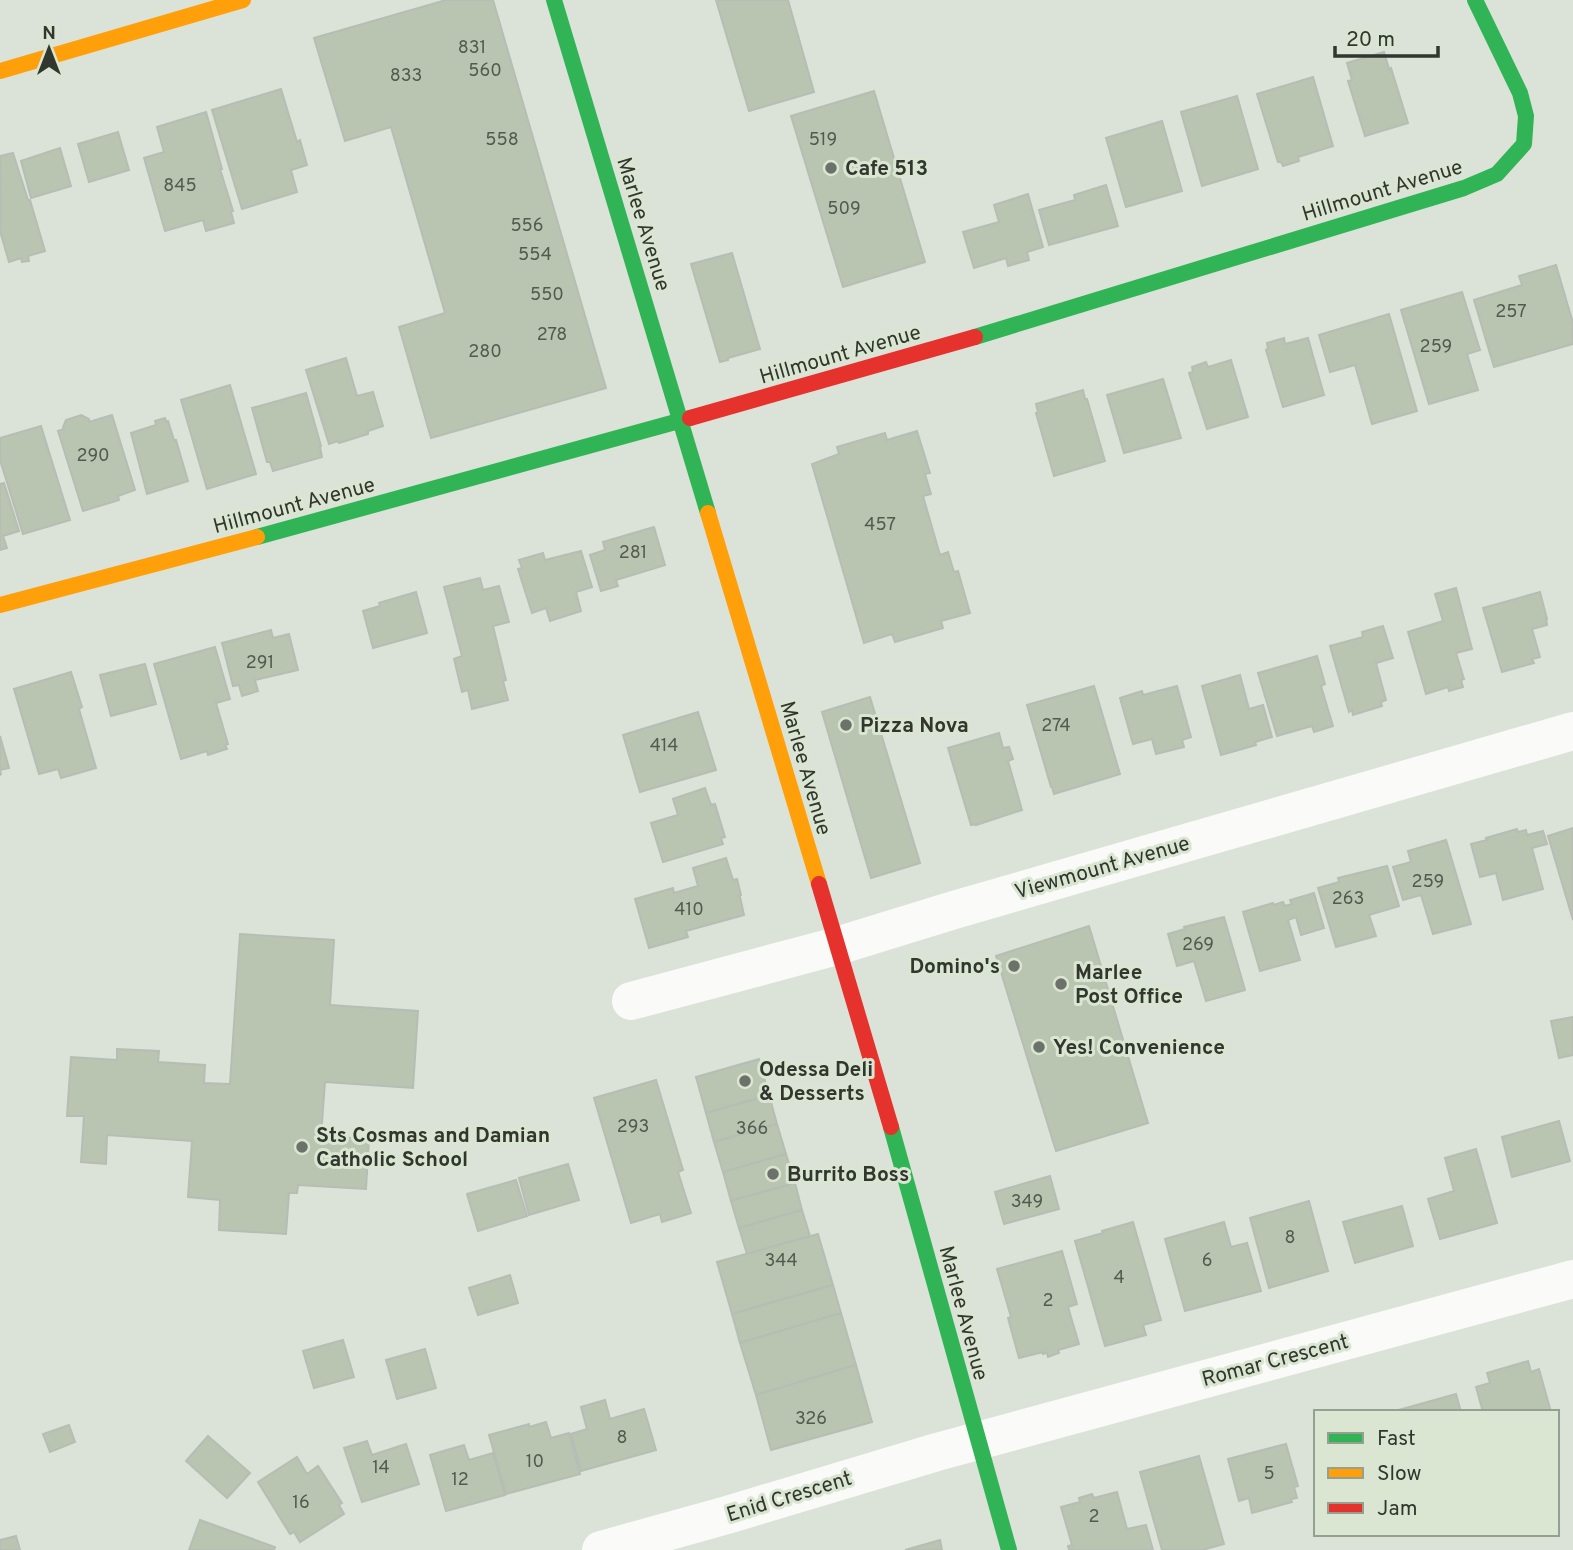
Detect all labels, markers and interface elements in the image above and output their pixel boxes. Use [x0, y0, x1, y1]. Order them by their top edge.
north arrow [14, 14, 84, 84]
scale bar [1335, 14, 1438, 58]
text: N [42, 22, 56, 46]
text: 20 m [1346, 27, 1395, 54]
house number: 831 [458, 37, 486, 60]
house number: 560 [468, 60, 502, 83]
house number: 833 [390, 65, 422, 88]
house number: 558 [485, 129, 519, 152]
house number: 519 [809, 129, 837, 152]
street label: Marlee Avenue [609, 154, 676, 295]
street label: Hillmount Avenue [1299, 154, 1466, 229]
place label: Cafe 513 [845, 156, 928, 183]
marker: Cafe 513 [823, 160, 839, 176]
house number: 845 [163, 175, 197, 198]
house number: 509 [827, 198, 861, 221]
house number: 556 [510, 215, 544, 238]
house number: 554 [518, 244, 552, 267]
house number: 550 [530, 284, 564, 307]
house number: 257 [1495, 301, 1527, 324]
street label: Hillmount Avenue [757, 320, 924, 391]
house number: 278 [537, 324, 567, 347]
house number: 259 [1420, 336, 1452, 359]
house number: 280 [468, 341, 502, 364]
house number: 290 [76, 445, 110, 468]
street label: Hillmount Avenue [210, 472, 378, 541]
house number: 457 [864, 514, 896, 537]
house number: 281 [619, 542, 647, 565]
house number: 291 [246, 652, 274, 675]
street label: Marlee Avenue [773, 698, 837, 839]
place label: Pizza Nova [860, 713, 969, 740]
house number: 274 [1041, 715, 1071, 738]
marker: Pizza Nova [838, 717, 854, 733]
house number: 414 [650, 735, 678, 758]
street label: Viewmount Avenue [1012, 831, 1193, 906]
house number: 259 [1412, 871, 1444, 894]
house number: 263 [1332, 888, 1364, 911]
house number: 410 [674, 899, 704, 922]
house number: 269 [1182, 934, 1214, 957]
place label: Domino's [909, 954, 1000, 981]
marker: Domino's [1006, 958, 1022, 974]
place label: Marlee Post Office [1075, 960, 1183, 1011]
marker: Marlee Post Office [1053, 976, 1069, 992]
place label: Yes! Convenience [1053, 1035, 1225, 1062]
marker: Yes! Convenience [1031, 1039, 1047, 1055]
place label: Odessa Deli & Desserts [759, 1057, 873, 1108]
marker: Odessa Deli & Desserts [737, 1073, 753, 1089]
house number: 293 [617, 1116, 649, 1139]
house number: 366 [736, 1118, 768, 1141]
place label: Sts Cosmas and Damian Catholic School [316, 1123, 550, 1174]
marker: Sts Cosmas and Damian Catholic School [294, 1139, 310, 1155]
place label: Burrito Boss [787, 1162, 909, 1189]
marker: Burrito Boss [765, 1166, 781, 1182]
house number: 349 [1011, 1191, 1043, 1214]
house number: 8 [1285, 1227, 1296, 1250]
street label: Marlee Avenue [932, 1243, 994, 1384]
house number: 344 [764, 1250, 798, 1273]
house number: 6 [1202, 1250, 1212, 1273]
house number: 4 [1113, 1267, 1125, 1290]
house number: 2 [1042, 1290, 1054, 1313]
street label: Romar Crescent [1199, 1329, 1352, 1394]
house number: 326 [795, 1408, 827, 1431]
legend [1314, 1410, 1559, 1536]
text: Fast [1377, 1426, 1416, 1453]
house number: 8 [617, 1427, 628, 1450]
house number: 10 [526, 1451, 544, 1474]
house number: 14 [372, 1457, 390, 1480]
text: Slow [1377, 1461, 1422, 1488]
house number: 5 [1263, 1463, 1275, 1486]
street label: Enid Crescent [723, 1466, 856, 1529]
house number: 12 [451, 1469, 469, 1492]
house number: 16 [292, 1492, 310, 1515]
text: Jam [1377, 1496, 1418, 1523]
house number: 2 [1088, 1506, 1100, 1529]

